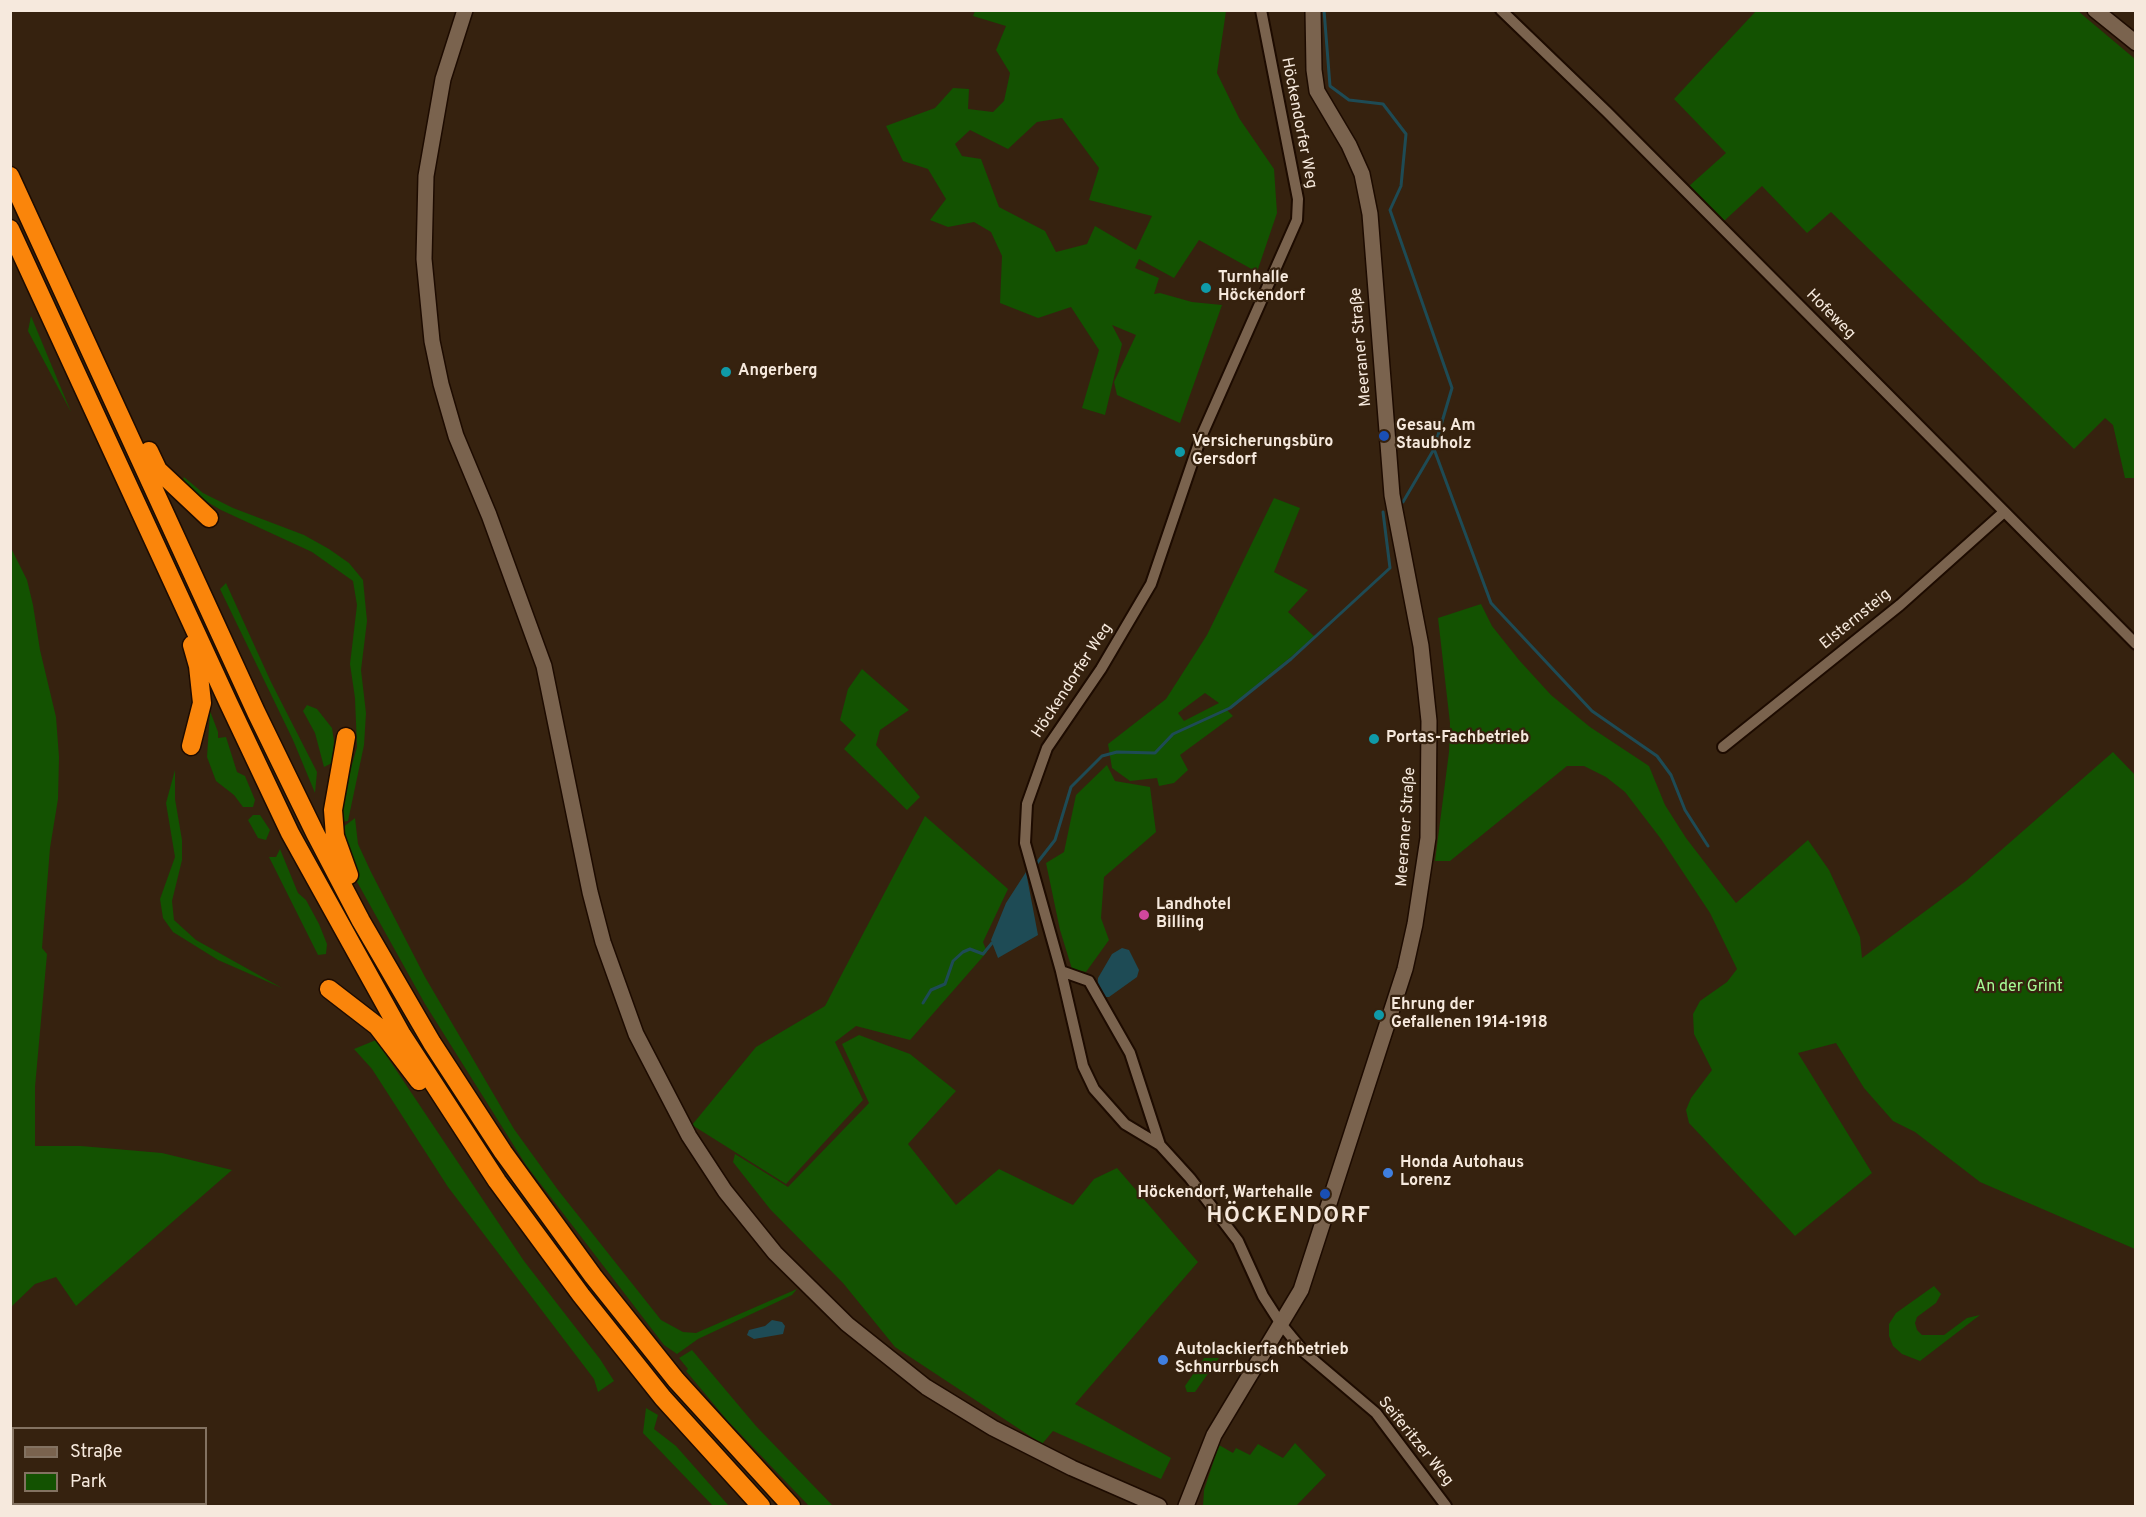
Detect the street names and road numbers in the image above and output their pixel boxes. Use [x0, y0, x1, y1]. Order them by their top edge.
street label: Höckendorfer Weg [1276, 56, 1320, 190]
street label: Hofeweg [1801, 286, 1859, 344]
street label: Meeraner Straße [1347, 287, 1377, 407]
street label: Elsternsteig [1817, 586, 1895, 654]
street label: Höckendorfer Weg [1029, 620, 1117, 742]
street label: Meeraner Straße [1393, 767, 1421, 887]
street label: Seiferitzer Weg [1373, 1393, 1457, 1491]

